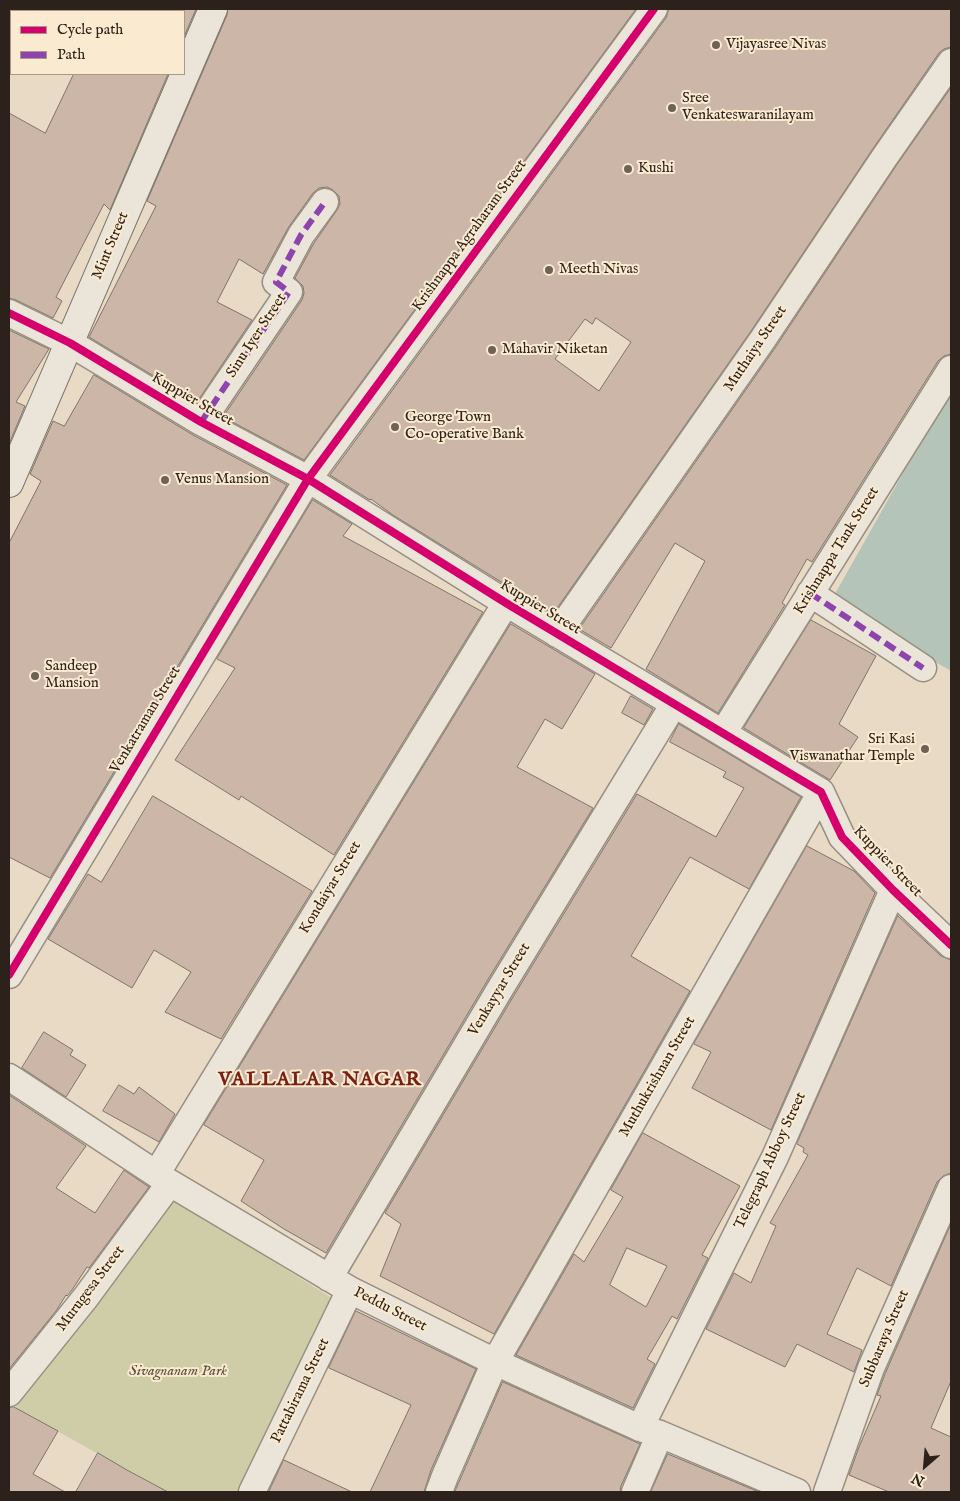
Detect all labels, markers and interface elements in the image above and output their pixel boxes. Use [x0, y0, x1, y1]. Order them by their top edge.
legend [10, 10, 185, 75]
text: Cycle path [57, 20, 123, 39]
place label: Vijayasree Nivas [726, 36, 826, 54]
marker: Vijayasree Nivas [710, 39, 722, 51]
text: Path [57, 45, 85, 64]
place label: Sree Venkateswaranilayam [682, 90, 814, 125]
marker: Sree Venkateswaranilayam [666, 102, 678, 114]
street label: Krishnappa Agraharam Street [409, 157, 531, 315]
place label: Kushi [638, 160, 674, 178]
marker: Kushi [622, 163, 634, 175]
street label: Mint Street [89, 209, 133, 283]
place label: Meeth Nivas [559, 261, 638, 279]
marker: Meeth Nivas [543, 264, 555, 276]
street label: Sinu Iyer Street [223, 290, 291, 382]
street label: Muthaiya Street [721, 303, 791, 395]
place label: Mahavir Niketan [502, 341, 608, 359]
marker: Mahavir Niketan [486, 344, 498, 356]
street label: Kuppier Street [148, 369, 236, 431]
place label: George Town Co-operative Bank [405, 409, 524, 444]
marker: George Town Co-operative Bank [389, 421, 401, 433]
place label: Venus Mansion [175, 471, 269, 489]
marker: Venus Mansion [159, 474, 171, 486]
street label: Krishnappa Tank Street [790, 484, 884, 618]
street label: Kuppier Street [496, 577, 584, 639]
place label: Sandeep Mansion [45, 658, 99, 693]
street label: Venkatraman Street [107, 663, 185, 777]
marker: Sandeep Mansion [29, 670, 41, 682]
place label: Sri Kasi Viswanathar Temple [790, 731, 915, 766]
marker: Sri Kasi Viswanathar Temple [919, 743, 931, 755]
street label: Kuppier Street [849, 823, 925, 901]
street label: Kondaiyar Street [296, 838, 366, 938]
street label: Venkayyar Street [465, 940, 535, 1040]
street label: Muthukrishnan Street [616, 1013, 700, 1141]
district label: VALLALAR NAGAR [217, 1069, 423, 1093]
street label: Telegraph Abboy Street [731, 1090, 811, 1232]
street label: Murugesa Street [53, 1243, 129, 1335]
street label: Peddu Street [350, 1284, 430, 1336]
street label: Subbaraya Street [856, 1288, 914, 1390]
street label: Pattabirama Street [268, 1336, 334, 1446]
park label: Sivagnanam Park [129, 1363, 227, 1381]
north arrow [900, 1441, 950, 1491]
text: N [909, 1469, 928, 1490]

